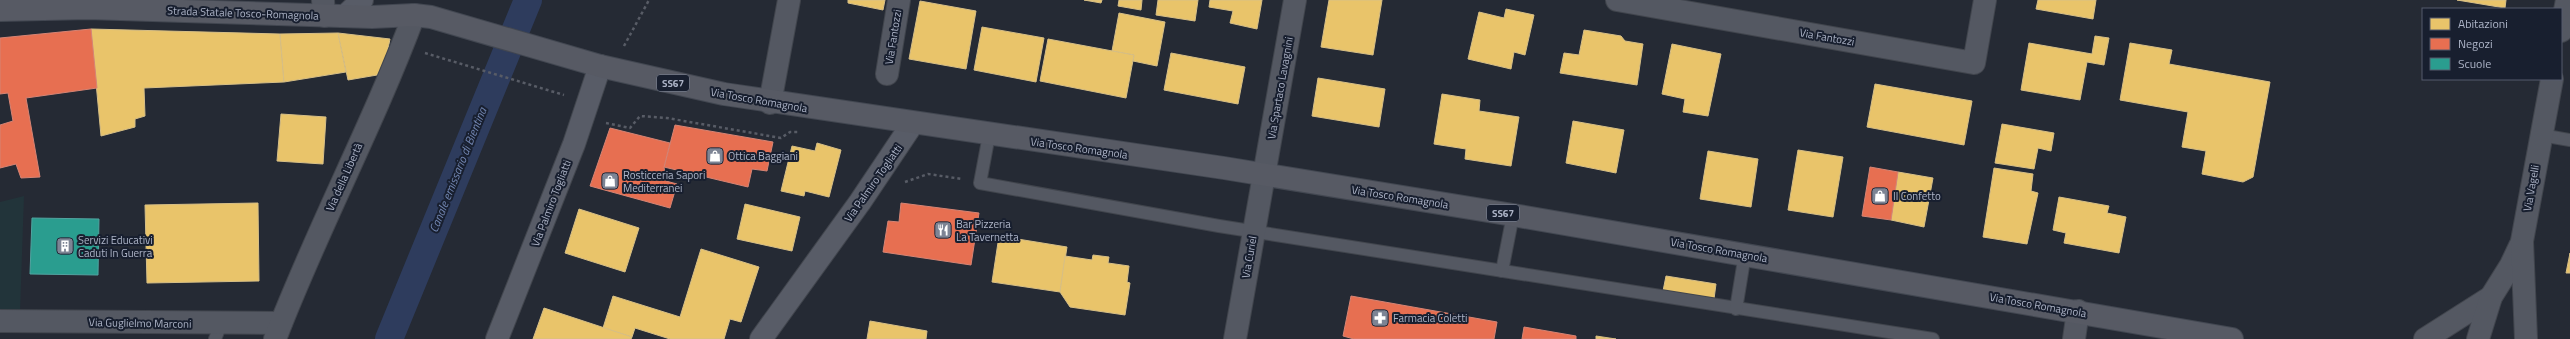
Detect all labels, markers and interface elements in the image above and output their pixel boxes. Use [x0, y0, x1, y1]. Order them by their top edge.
street label: Strada Statale Tosco-Romagnola [167, 2, 320, 24]
street label: Via Fantozzi [881, 8, 905, 66]
legend [2422, 8, 2562, 80]
text: Abitazioni [2458, 14, 2508, 33]
street label: Via Fantozzi [1798, 24, 1856, 50]
text: Negozi [2458, 34, 2493, 53]
street label: Via Spartaco Lavagnini [1263, 35, 1297, 141]
text: Scuole [2458, 54, 2491, 73]
road number: SS67 [657, 75, 689, 91]
street label: Via Tosco Romagnola [709, 84, 809, 116]
water label: Canale emissario di Bientina [424, 104, 492, 235]
street label: Via Tosco Romagnola [1029, 133, 1129, 163]
street label: Via della Libertà [322, 140, 366, 214]
street label: Via Palmiro Togliatti [840, 141, 906, 225]
shop icon: Ottica Baggiani [705, 146, 725, 166]
place label: Ottica Baggiani [728, 148, 798, 164]
street label: Via Palmiro Togliatti [527, 157, 575, 249]
street label: Via Vagelli [2519, 163, 2543, 213]
place label: Rosticceria Sapori Mediterranei [623, 167, 705, 196]
shop icon: Rosticceria Sapori Mediterranei [600, 171, 620, 191]
street label: Via Tosco Romagnola [1350, 181, 1450, 213]
shop icon: Il Confetto [1870, 186, 1890, 206]
place label: Il Confetto [1893, 188, 1941, 204]
road number: SS67 [1487, 205, 1519, 221]
place label: Bar Pizzeria La Tavernetta [956, 216, 1019, 245]
restaurant icon: Bar Pizzeria La Tavernetta [933, 220, 953, 240]
place label: Servizi Educativi Caduti In Guerra [78, 232, 153, 261]
street label: Via Tosco Romagnola [1669, 234, 1769, 266]
street label: Via Curiel [1237, 235, 1261, 279]
building icon: Servizi Educativi Caduti In Guerra [55, 236, 75, 256]
street label: Via Tosco Romagnola [1988, 289, 2088, 321]
pharmacy icon: Farmacia Coletti [1370, 308, 1390, 328]
place label: Farmacia Coletti [1393, 310, 1467, 326]
street label: Via Guglielmo Marconi [88, 314, 192, 332]

